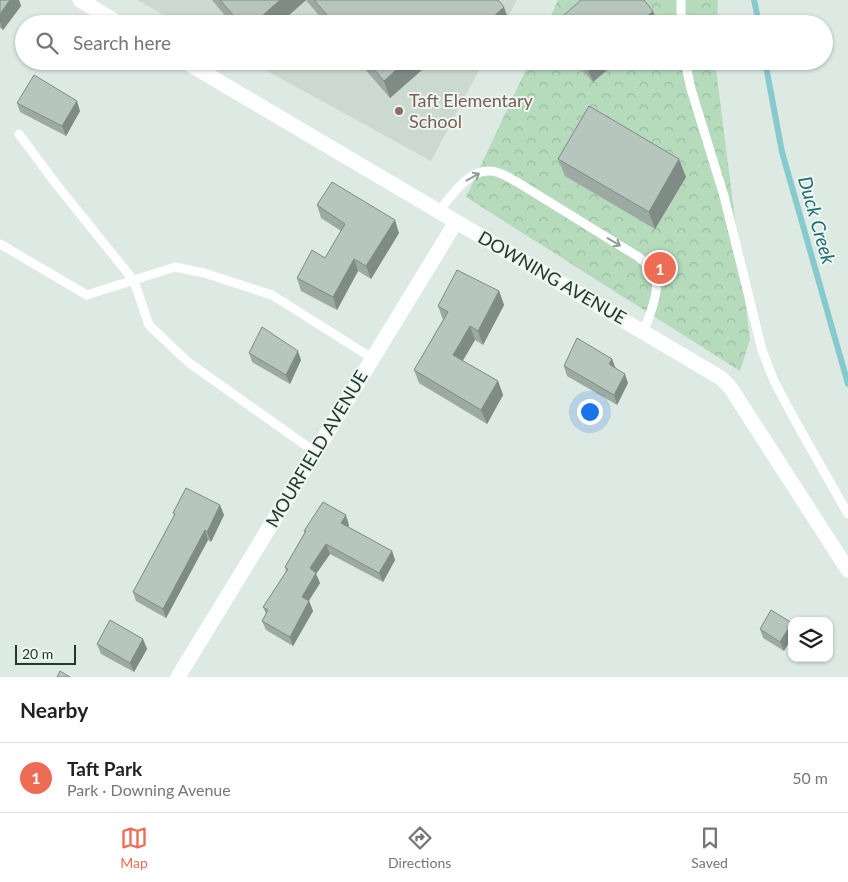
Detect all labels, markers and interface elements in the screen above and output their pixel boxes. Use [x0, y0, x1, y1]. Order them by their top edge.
search box [15, 15, 833, 70]
icon: search [33, 29, 61, 57]
text: Search here [73, 31, 171, 54]
place label: Taft Elementary School [409, 89, 534, 132]
marker: Taft Elementary School [393, 105, 405, 117]
one-way arrow [465, 172, 480, 182]
water label: Duck Creek [794, 173, 841, 268]
street label: DOWNING AVENUE [475, 226, 630, 329]
one-way arrow [607, 237, 621, 247]
pin: 1 [644, 249, 676, 287]
street label: MOURFIELD AVENUE [261, 366, 372, 531]
your location [577, 399, 603, 425]
map controls [788, 617, 833, 662]
button: layers [788, 617, 833, 662]
scale bar [15, 642, 76, 665]
text: 20 m [22, 645, 53, 662]
text: Nearby [20, 697, 88, 722]
text: Taft Park [67, 757, 142, 780]
text: 1 [31, 768, 41, 787]
text: 50 m [792, 768, 828, 787]
text: Park · Downing Avenue [67, 780, 231, 799]
tab: Map [120, 824, 148, 871]
tab: Directions [388, 824, 451, 871]
tab: Saved [691, 824, 728, 871]

